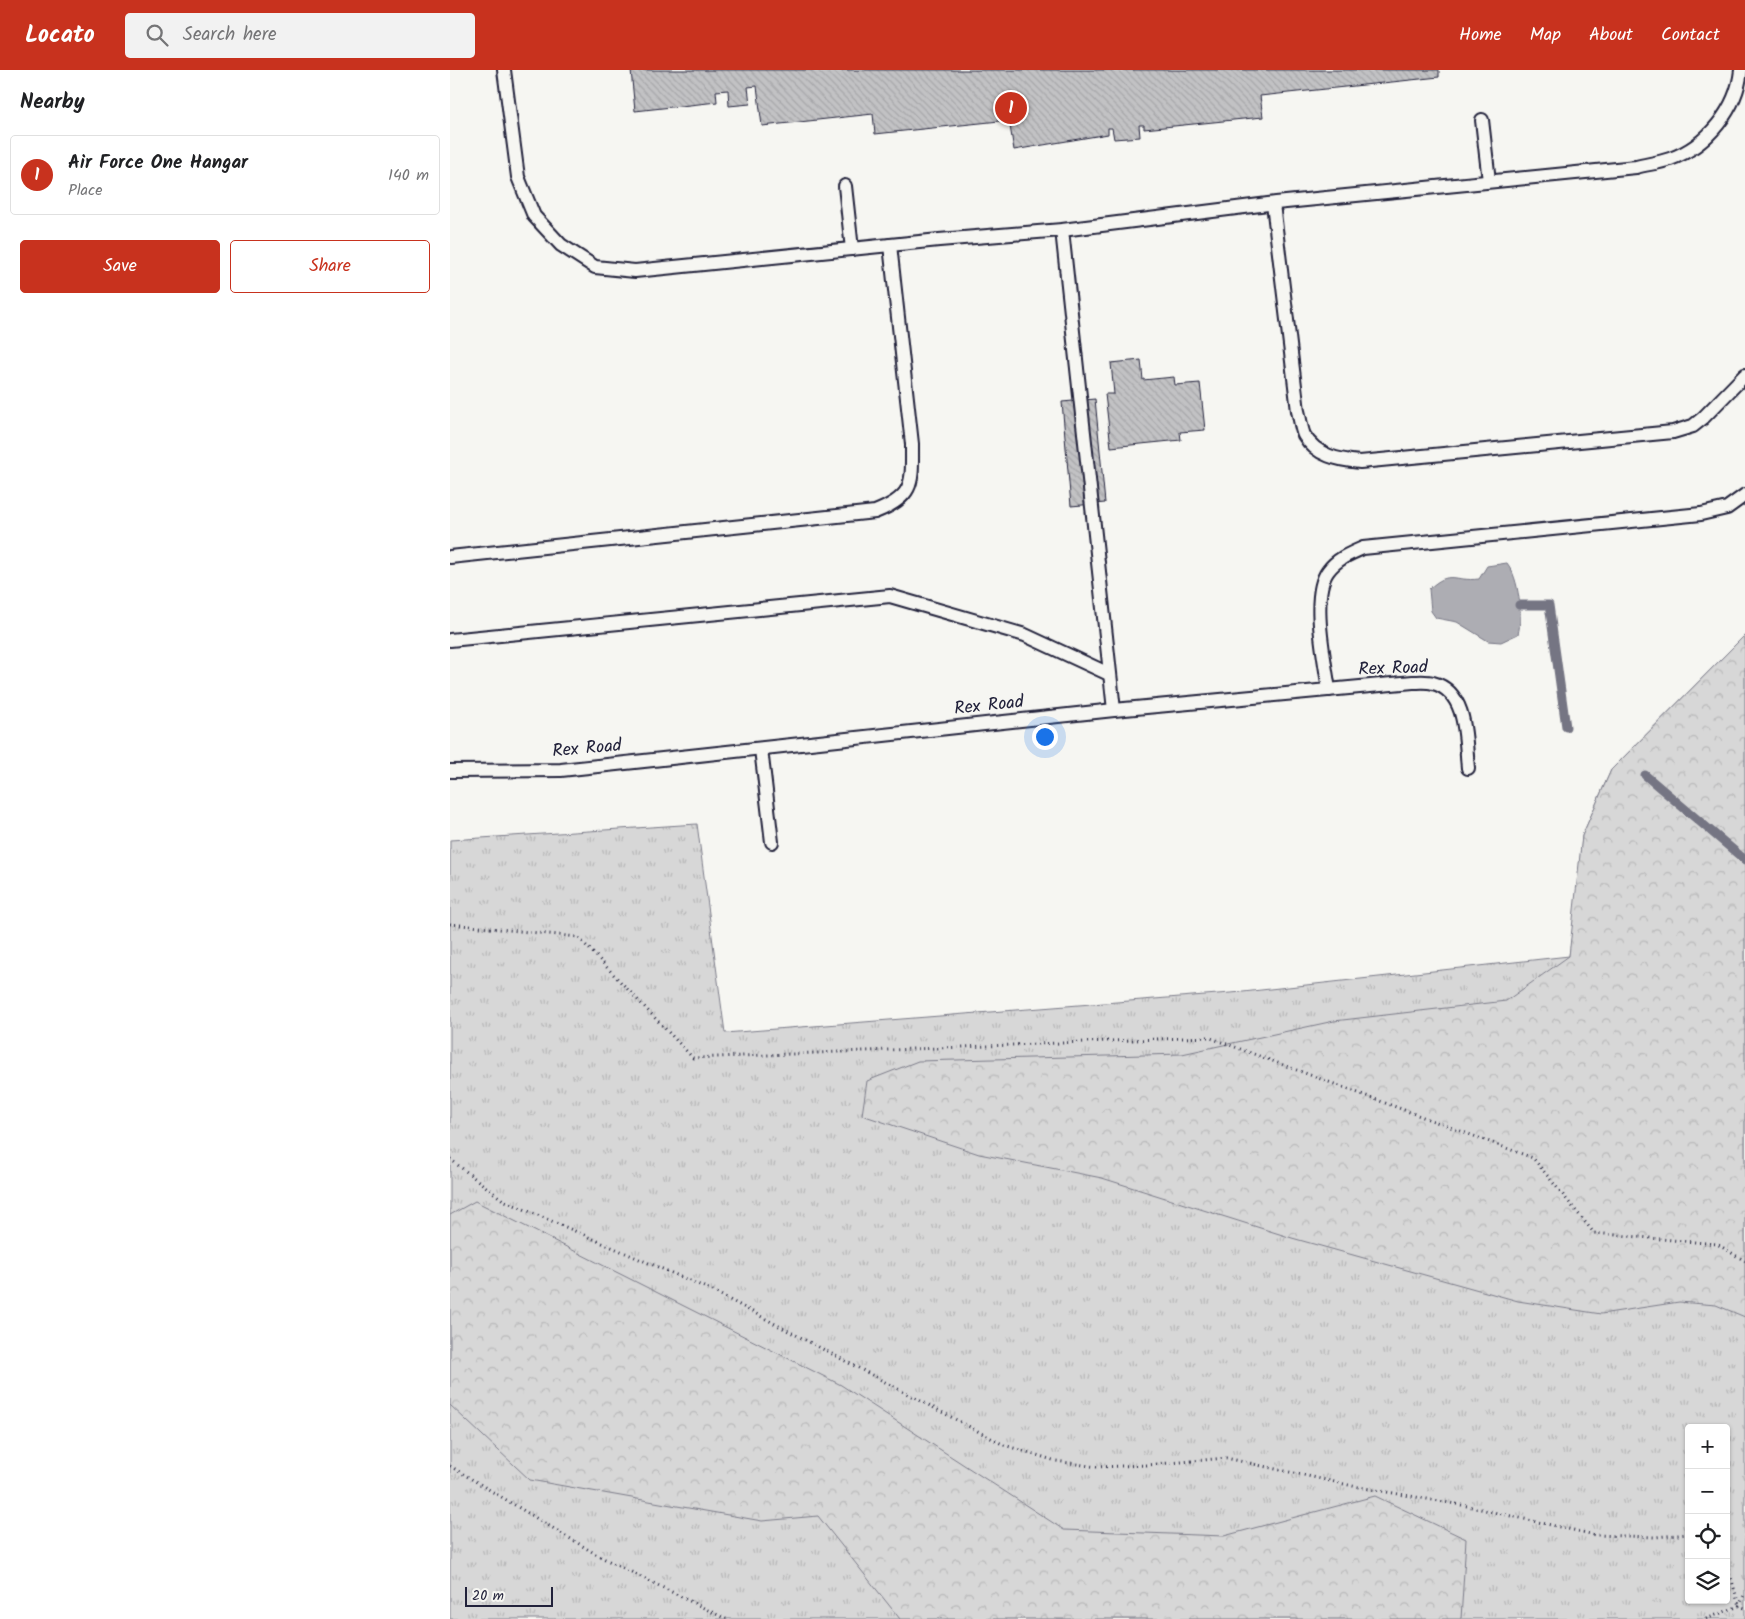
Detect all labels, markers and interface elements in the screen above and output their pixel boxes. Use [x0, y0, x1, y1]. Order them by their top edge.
search box [125, 13, 475, 58]
text: Locato [25, 16, 95, 55]
text: Search here [183, 20, 276, 50]
icon: search [143, 21, 171, 49]
text: Home [1459, 21, 1502, 50]
text: Map [1530, 21, 1561, 50]
text: About [1589, 21, 1633, 50]
text: Contact [1661, 21, 1720, 50]
text: Nearby [20, 86, 85, 119]
pin: 1 [995, 89, 1027, 127]
text: Air Force One Hangar [68, 148, 248, 178]
text: 1 [35, 163, 39, 188]
text: 140 m [388, 163, 429, 188]
text: Place [68, 178, 102, 203]
button: Save [20, 240, 220, 293]
button: Share [230, 240, 430, 293]
street label: Rex Road [1358, 653, 1429, 685]
street label: Rex Road [953, 688, 1026, 724]
your location [1032, 724, 1058, 750]
street label: Rex Road [551, 731, 624, 766]
map controls [1685, 1424, 1730, 1604]
button: + [1685, 1424, 1730, 1469]
button: − [1685, 1469, 1730, 1514]
button: locate [1685, 1514, 1730, 1559]
button: layers [1685, 1559, 1730, 1604]
scale bar [465, 1584, 552, 1607]
text: 20 m [472, 1585, 504, 1607]

